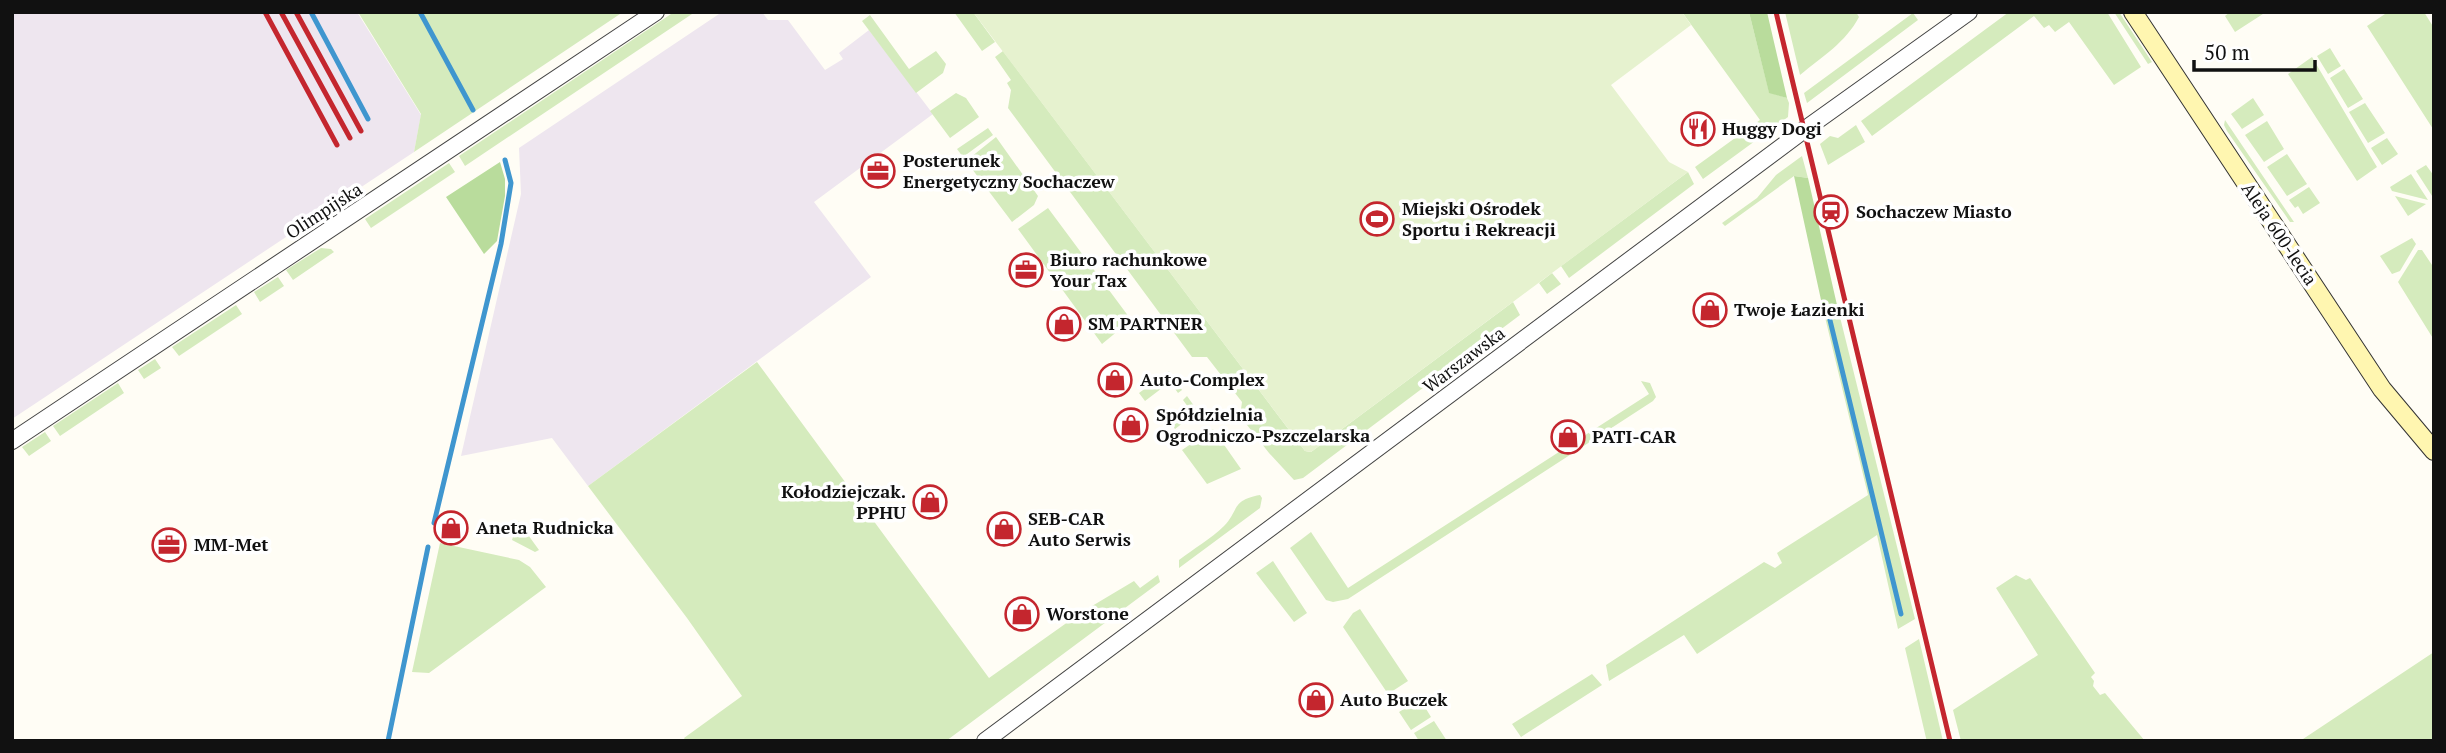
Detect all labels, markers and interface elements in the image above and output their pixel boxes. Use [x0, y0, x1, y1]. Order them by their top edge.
scale bar [2194, 28, 2315, 72]
text: 50 m [2204, 38, 2250, 66]
restaurant icon: Huggy Dogi [1679, 110, 1717, 148]
place label: Huggy Dogi [1722, 116, 1822, 140]
place label: Posterunek Energetyczny Sochaczew [903, 148, 1116, 193]
office icon: Posterunek Energetyczny Sochaczew [859, 152, 897, 190]
street label: Olimpijska [281, 176, 366, 244]
street label: Aleja 600-lecia [2237, 177, 2323, 290]
station icon: Sochaczew Miasto [1812, 193, 1850, 231]
place label: Miejski Ośrodek Sportu i Rekreacji [1402, 196, 1556, 241]
place label: Sochaczew Miasto [1856, 199, 2012, 223]
sports icon: Miejski Ośrodek Sportu i Rekreacji [1358, 200, 1396, 238]
place label: Biuro rachunkowe Your Tax [1050, 247, 1208, 292]
office icon: Biuro rachunkowe Your Tax [1007, 251, 1045, 289]
shop icon: Twoje Łazienki [1691, 291, 1729, 329]
place label: Twoje Łazienki [1734, 297, 1864, 321]
shop icon: SM PARTNER [1045, 305, 1083, 343]
place label: SM PARTNER [1088, 311, 1204, 335]
street label: Warszawska [1418, 321, 1509, 398]
shop icon: Auto-Complex [1096, 361, 1134, 399]
place label: Auto-Complex [1140, 367, 1265, 391]
place label: Spółdzielnia Ogrodniczo-Pszczelarska [1156, 402, 1370, 447]
shop icon: Spółdzielnia Ogrodniczo-Pszczelarska [1112, 406, 1150, 444]
shop icon: PATI-CAR [1549, 418, 1587, 456]
place label: PATI-CAR [1592, 424, 1677, 448]
place label: Kołodziejczak. PPHU [781, 479, 906, 524]
shop icon: Kołodziejczak. PPHU [911, 483, 949, 521]
place label: SEB-CAR Auto Serwis [1028, 506, 1131, 551]
shop icon: Aneta Rudnicka [432, 509, 470, 547]
shop icon: SEB-CAR Auto Serwis [985, 510, 1023, 548]
place label: Aneta Rudnicka [476, 515, 614, 539]
office icon: MM-Met [150, 526, 188, 564]
place label: MM-Met [194, 532, 269, 556]
shop icon: Worstone [1003, 595, 1041, 633]
place label: Worstone [1046, 601, 1129, 625]
shop icon: Auto Buczek [1297, 681, 1335, 719]
place label: Auto Buczek [1340, 687, 1448, 711]

